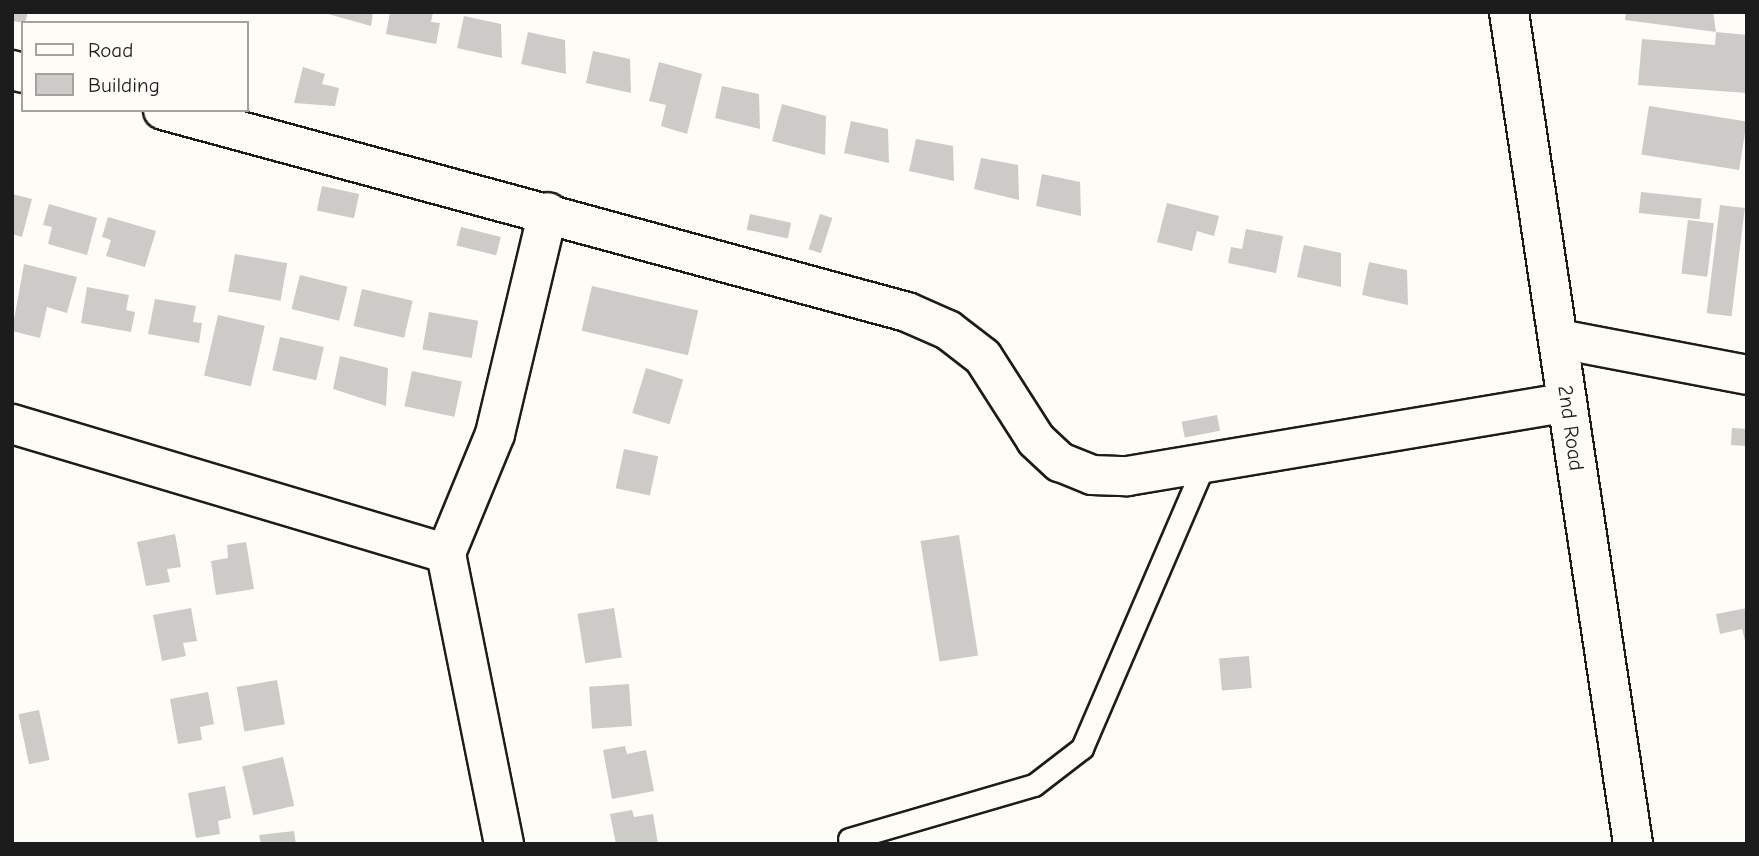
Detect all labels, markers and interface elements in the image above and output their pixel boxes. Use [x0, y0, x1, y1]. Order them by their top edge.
legend [21, 21, 248, 112]
text: Road [88, 38, 133, 62]
text: Building [88, 73, 160, 97]
street label: 2nd Road [1553, 384, 1589, 472]

